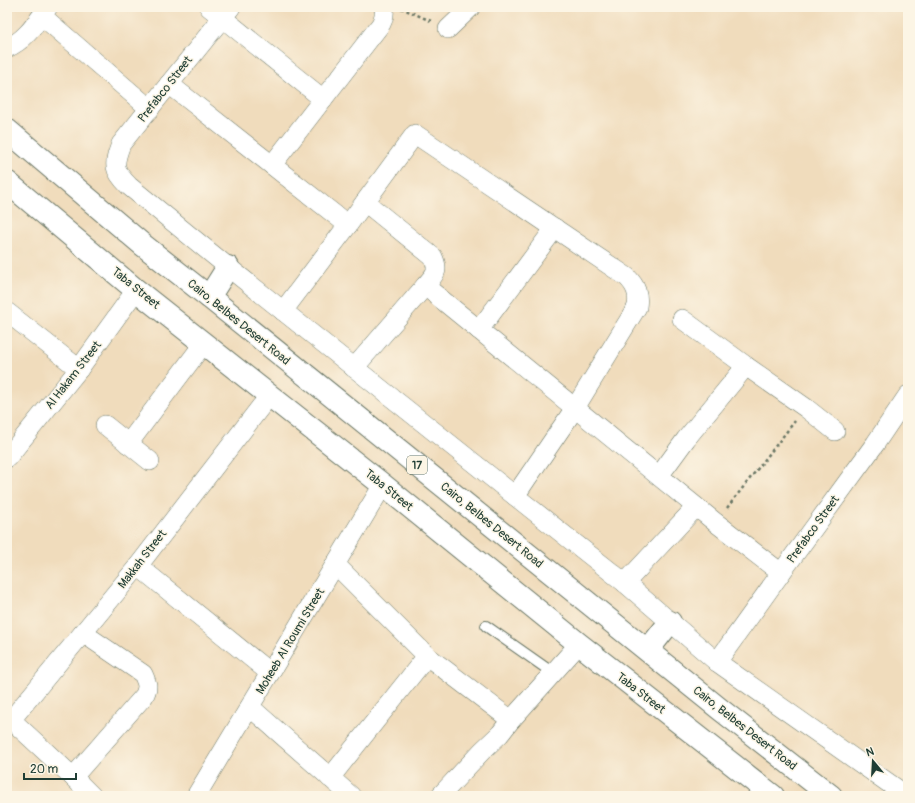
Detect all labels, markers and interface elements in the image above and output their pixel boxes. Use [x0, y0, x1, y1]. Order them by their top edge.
street label: Prefabco Street [135, 53, 196, 125]
street label: Taba Street [108, 264, 163, 313]
street label: Cairo, Belbes Desert Road [184, 276, 293, 369]
street label: Al Hakam Street [42, 338, 105, 413]
road number: 17 [407, 456, 427, 474]
street label: Taba Street [361, 466, 416, 515]
street label: Cairo, Belbes Desert Road [437, 479, 546, 572]
street label: Prefabco Street [784, 492, 843, 566]
street label: Makkah Street [115, 527, 170, 592]
street label: Moheeb Al Roumi Street [253, 585, 328, 697]
street label: Taba Street [613, 670, 668, 717]
street label: Cairo, Belbes Desert Road [690, 683, 800, 774]
north arrow [853, 741, 893, 781]
text: N [865, 744, 876, 759]
scale bar [24, 755, 76, 781]
text: 20 m [30, 762, 59, 777]

